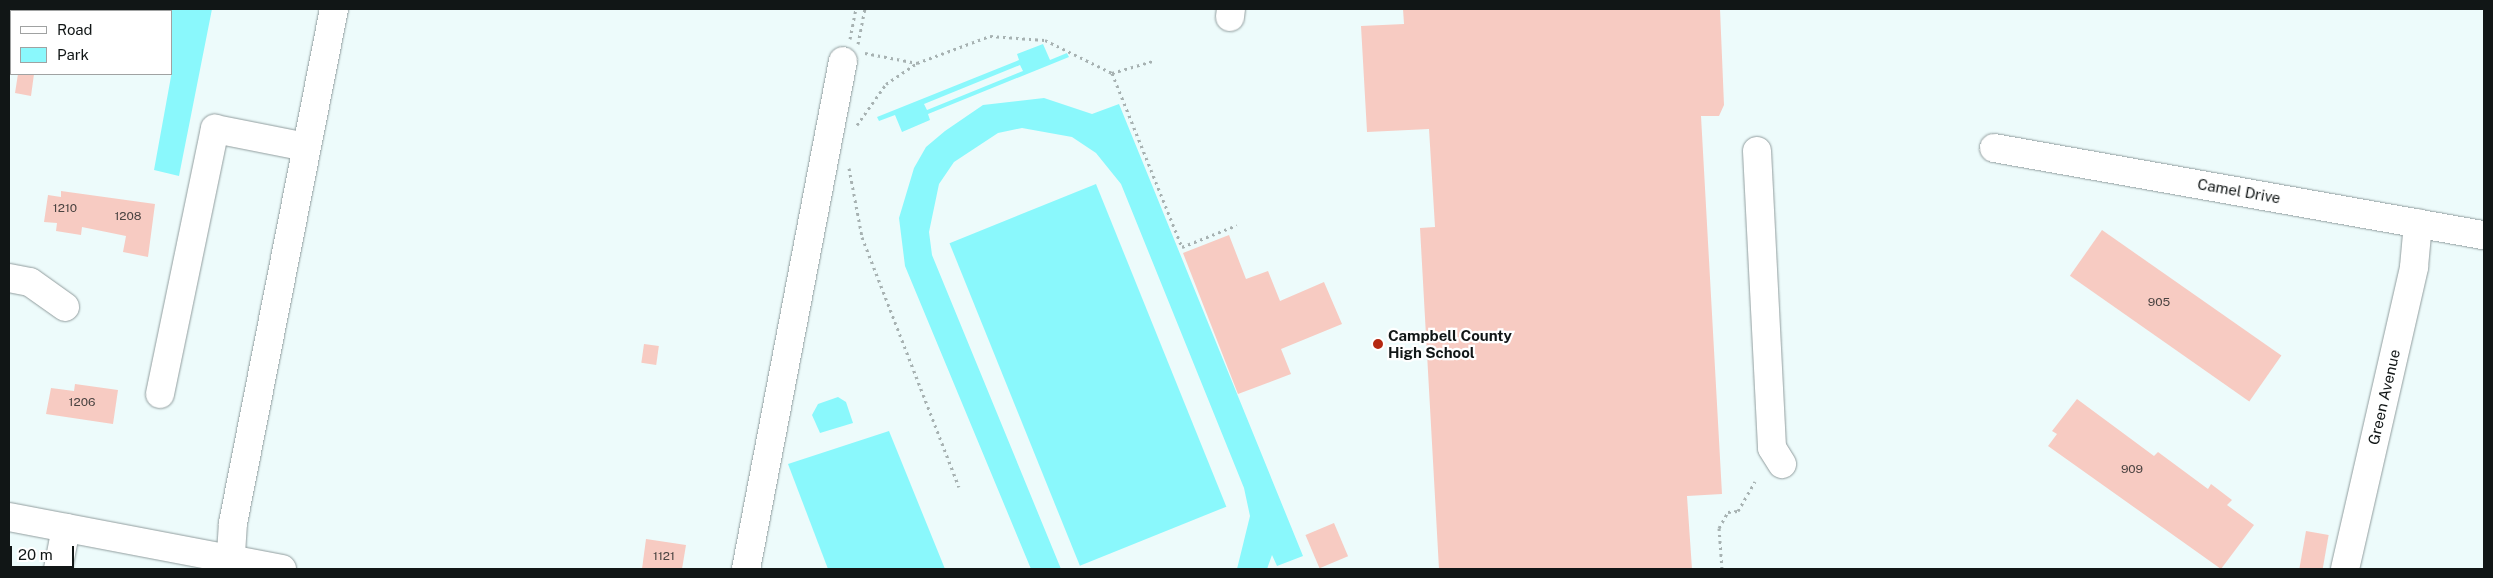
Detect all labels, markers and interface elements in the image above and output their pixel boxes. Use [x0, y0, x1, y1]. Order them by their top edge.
legend [10, 10, 172, 75]
text: Road [57, 21, 93, 38]
text: Park [57, 46, 89, 63]
street label: Camel Drive [2196, 175, 2282, 207]
house number: 1210 [53, 202, 77, 216]
house number: 1208 [114, 210, 142, 224]
house number: 905 [2148, 296, 2170, 310]
place label: Campbell County High School [1388, 326, 1512, 361]
marker: Campbell County High School [1372, 338, 1384, 350]
street label: Green Avenue [2364, 347, 2404, 447]
house number: 1206 [69, 396, 95, 410]
house number: 909 [2121, 463, 2143, 477]
scale bar [12, 536, 76, 568]
text: 20 m [18, 546, 53, 563]
house number: 1121 [653, 550, 675, 564]

